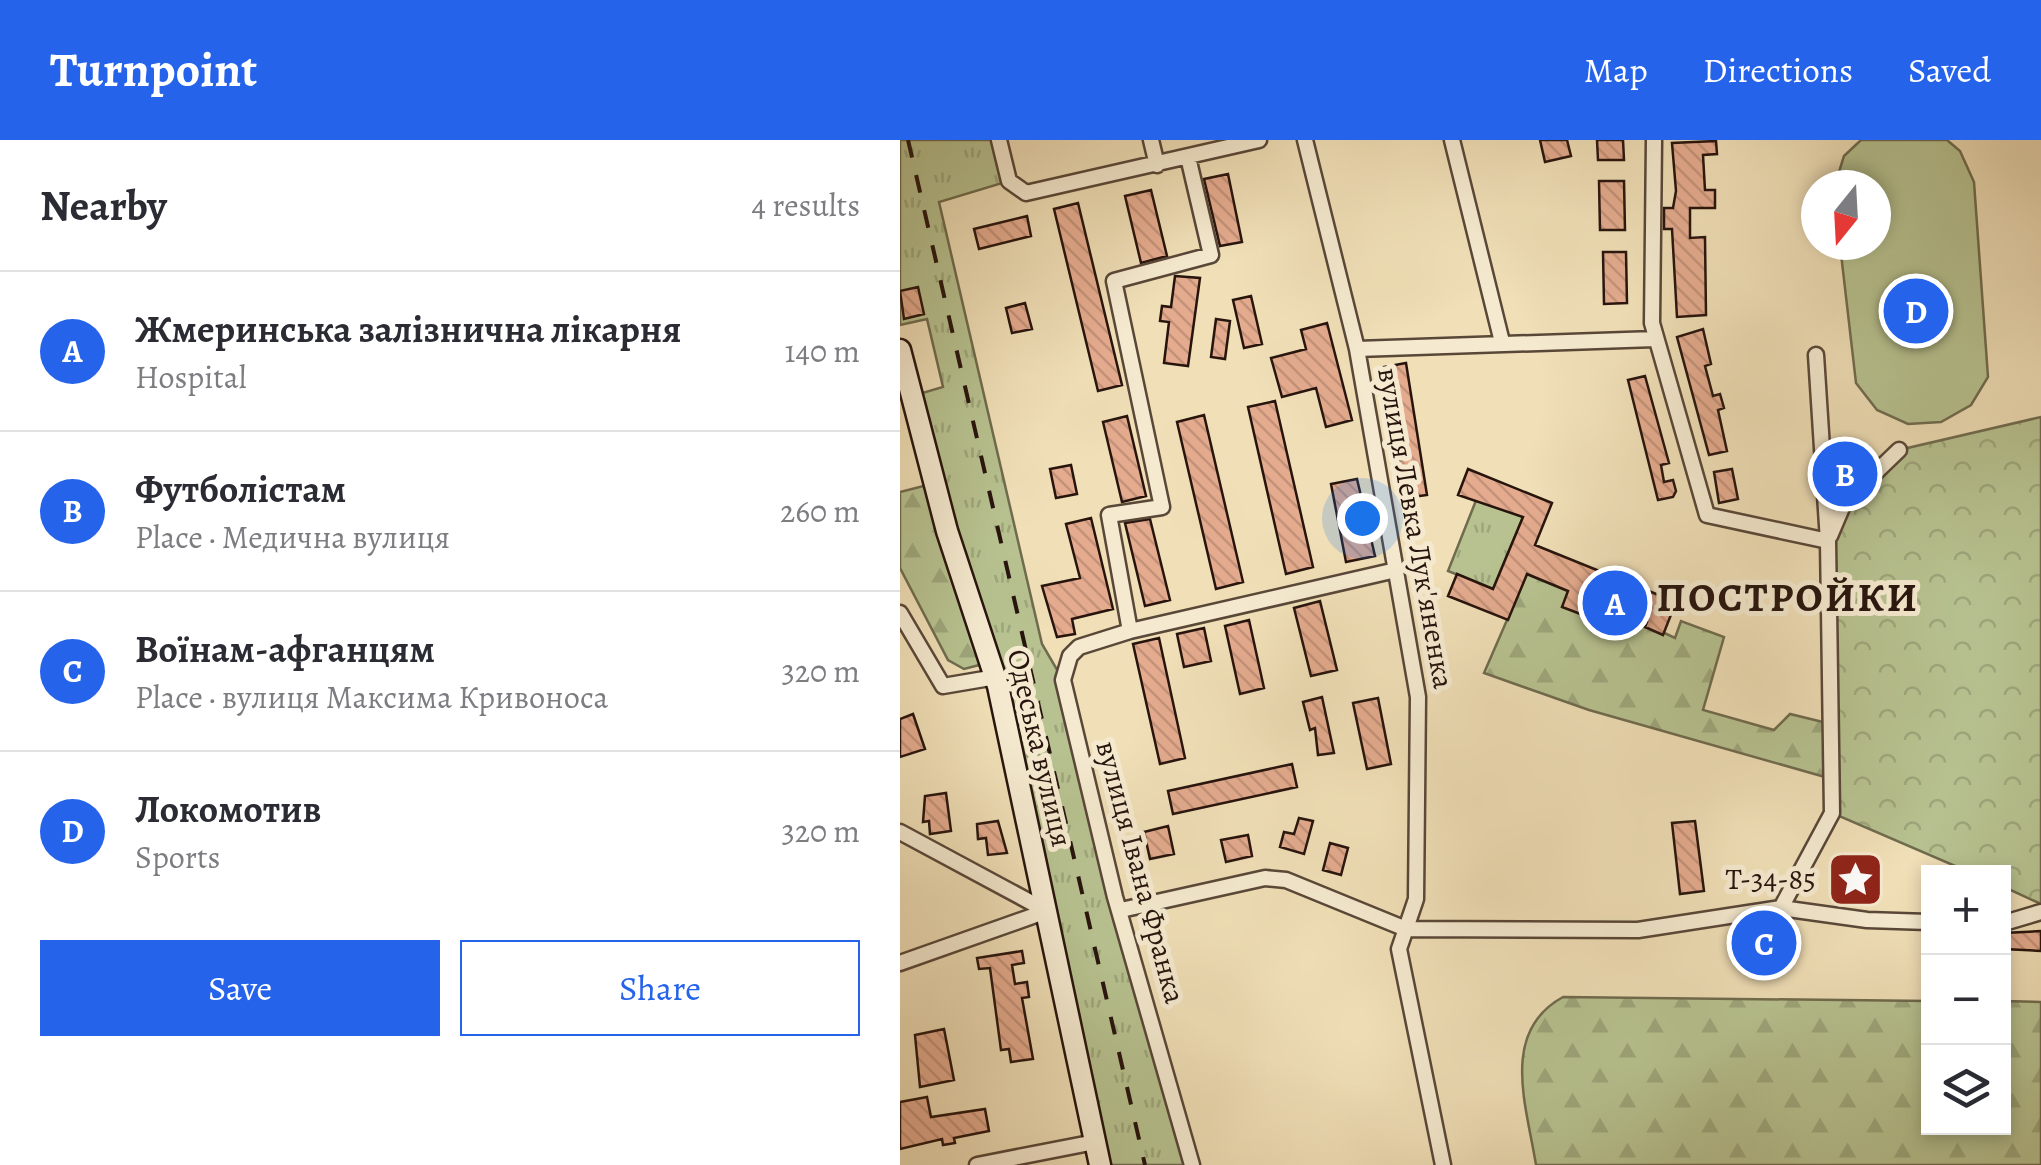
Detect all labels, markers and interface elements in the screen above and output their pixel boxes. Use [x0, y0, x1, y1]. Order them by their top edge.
text: Turnpoint [50, 37, 257, 103]
text: Map [1584, 46, 1648, 94]
text: Directions [1703, 46, 1853, 94]
text: Saved [1908, 46, 1991, 94]
north arrow [1801, 170, 1891, 260]
text: Nearby [40, 177, 167, 234]
text: 4 results [751, 183, 860, 227]
pin: D [1884, 274, 1948, 348]
text: Жмеринська залізнична лікарня [135, 303, 681, 355]
text: A [62, 329, 83, 373]
text: 140 m [785, 329, 860, 373]
text: Hospital [135, 355, 247, 399]
street label: вулиця Левка Лук'яненка [1368, 364, 1464, 692]
pin: B [1812, 436, 1878, 512]
text: Футболістам [135, 463, 346, 515]
text: B [62, 489, 83, 533]
text: 260 m [780, 489, 860, 533]
your location [1337, 493, 1388, 544]
text: Place · Медична вулиця [135, 515, 450, 559]
pin: A [1582, 566, 1648, 640]
district label: ПОСТРОЙКИ [1657, 570, 1919, 625]
text: Воїнам-афганцям [135, 623, 435, 675]
street label: Одеська вулиця [998, 645, 1082, 851]
text: C [63, 649, 82, 693]
text: 320 m [781, 649, 860, 693]
text: Place · вулиця Максима Кривоноса [135, 675, 608, 719]
street label: вулиця Івана Франка [1087, 736, 1195, 1008]
text: Локомотив [135, 783, 321, 835]
text: D [61, 809, 84, 853]
text: 320 m [781, 809, 860, 853]
text: Sports [135, 835, 220, 879]
place icon: Т-34-85 [1825, 849, 1885, 909]
place label: Т-34-85 [1725, 859, 1816, 899]
map controls [1921, 865, 2011, 1135]
button: + [1921, 865, 2011, 955]
pin: C [1732, 906, 1796, 980]
button: Save [40, 940, 440, 1036]
button: Share [460, 940, 860, 1036]
button: − [1921, 955, 2011, 1045]
button: layers [1921, 1045, 2011, 1135]

